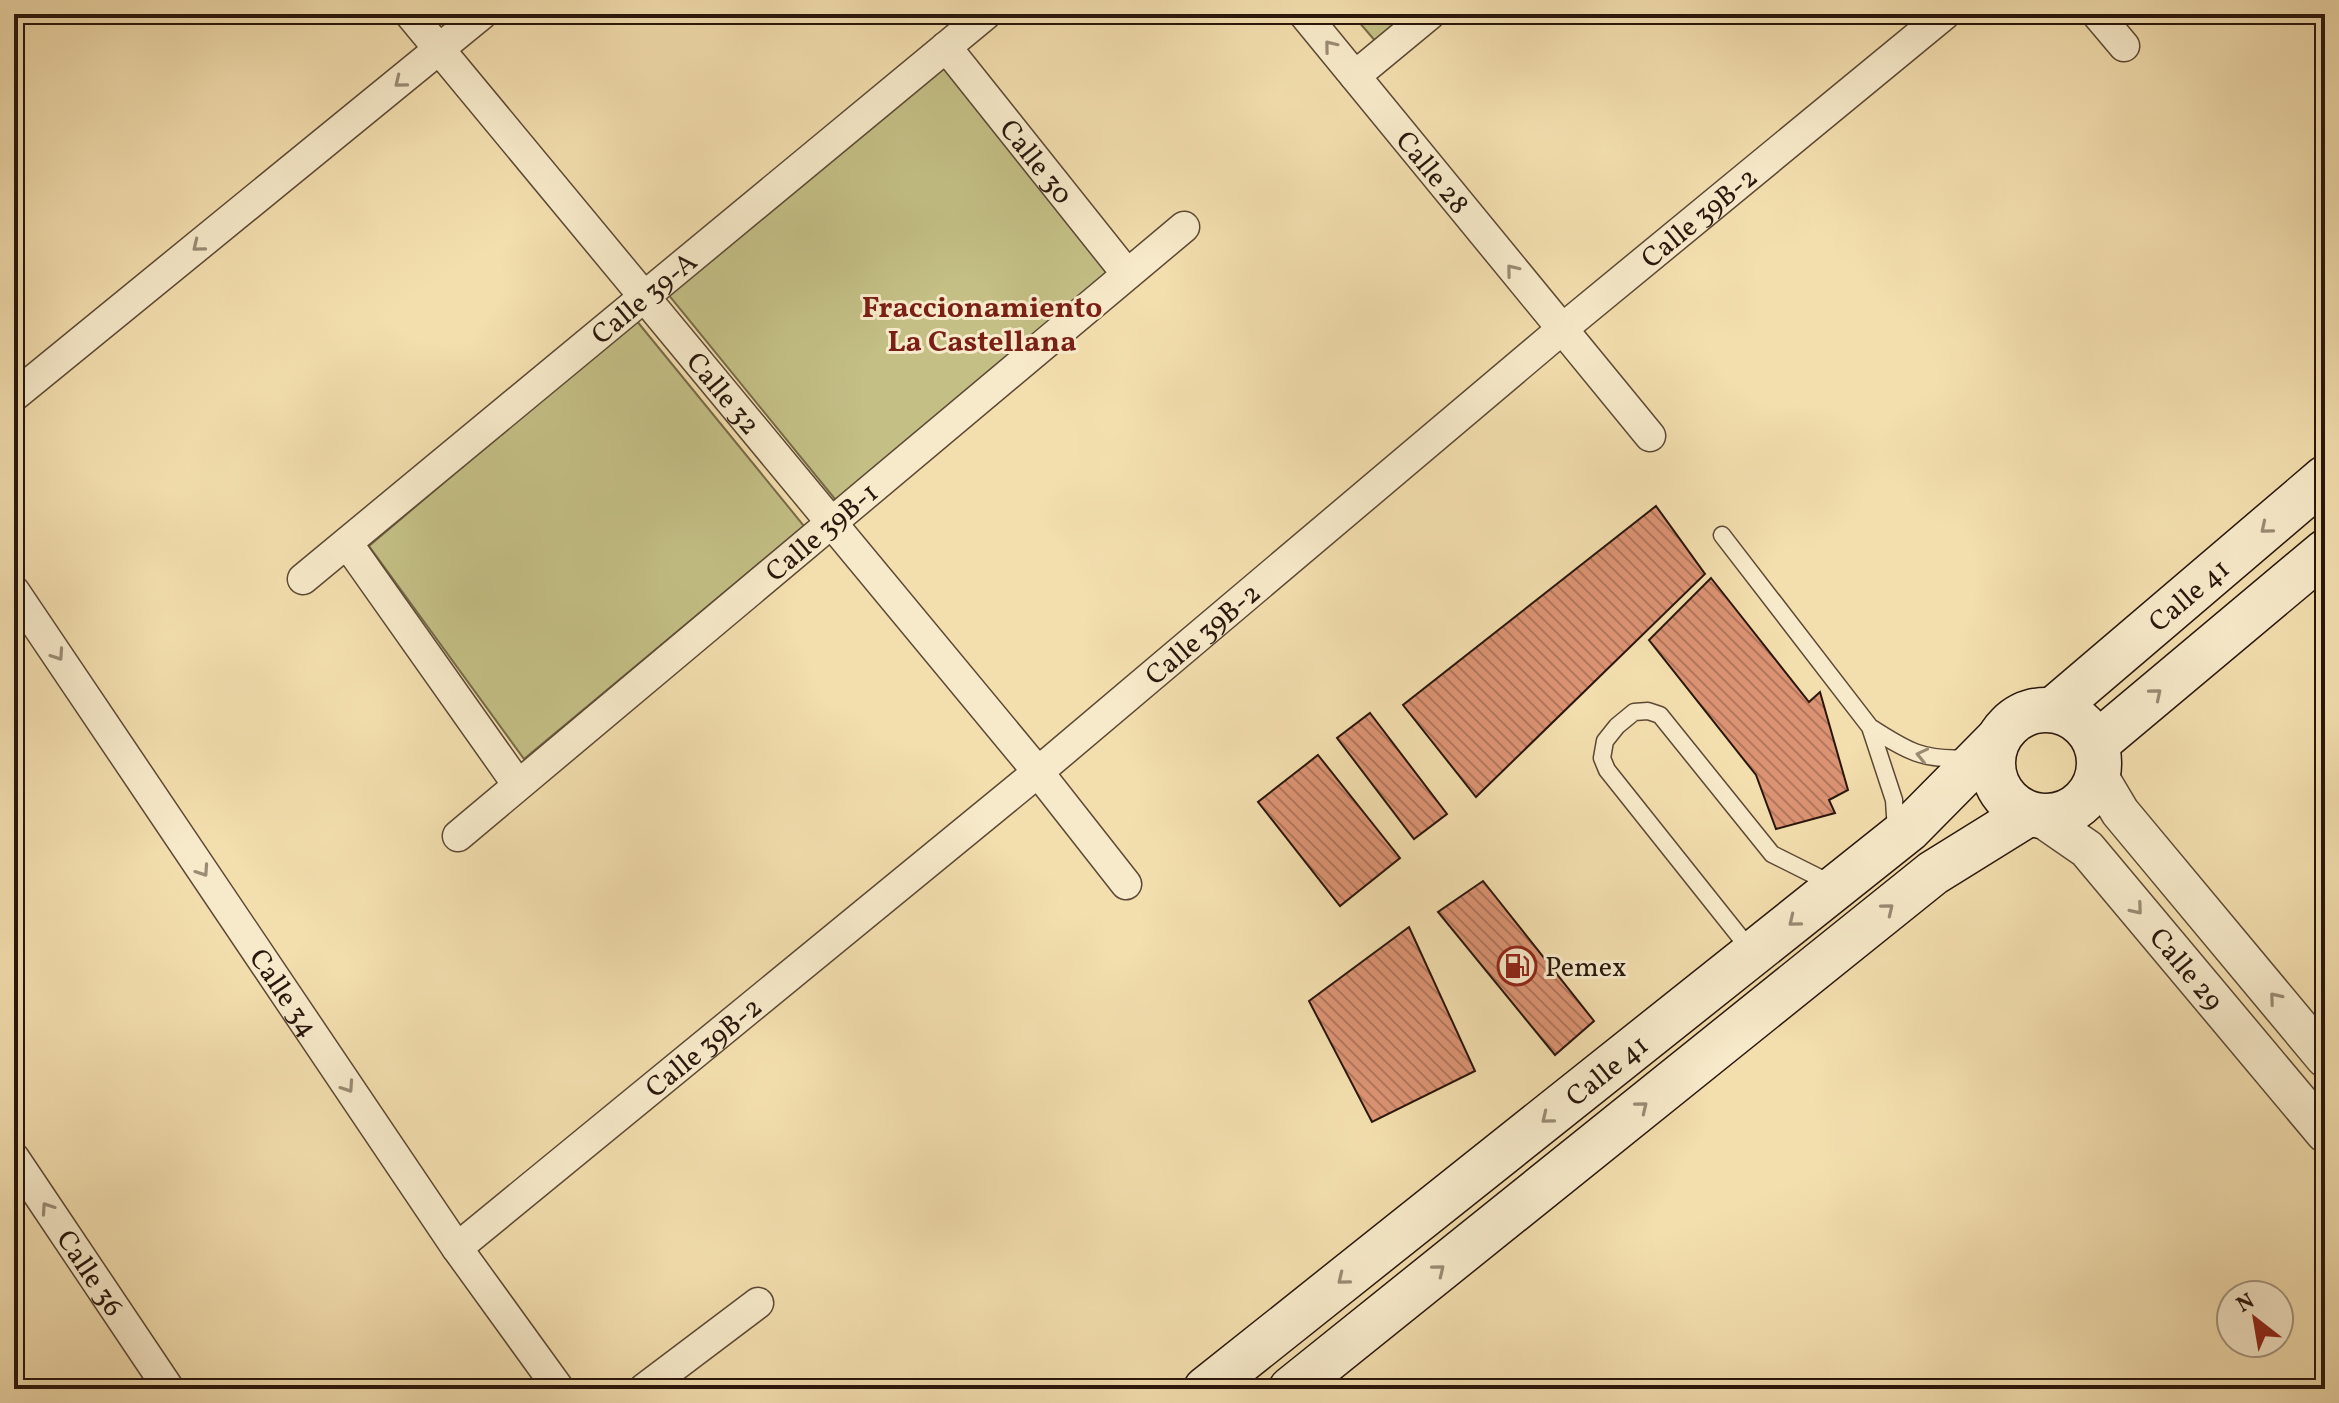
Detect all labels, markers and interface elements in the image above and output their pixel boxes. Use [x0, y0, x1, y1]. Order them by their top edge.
one-way arrow [1326, 40, 1340, 55]
one-way arrow [394, 72, 409, 86]
street label: Calle 30 [989, 112, 1081, 213]
street label: Calle 28 [1386, 123, 1477, 223]
street label: Calle 39B-2 [1634, 159, 1767, 278]
one-way arrow [193, 236, 208, 251]
street label: Calle 39-A [584, 244, 707, 355]
one-way arrow [1507, 264, 1522, 279]
district label: Fraccionamiento La Castellana [862, 288, 1102, 364]
street label: Calle 32 [676, 345, 768, 444]
street label: Calle 39B-1 [758, 475, 888, 592]
one-way arrow [2260, 519, 2275, 533]
street label: Calle 41 [2141, 551, 2239, 642]
street label: Calle 39B-2 [1138, 575, 1270, 695]
one-way arrow [48, 647, 63, 661]
one-way arrow [2147, 689, 2161, 704]
one-way arrow [1916, 747, 1929, 764]
one-way arrow [193, 862, 208, 877]
one-way arrow [2127, 900, 2142, 914]
one-way arrow [1879, 905, 1894, 919]
one-way arrow [1788, 911, 1803, 925]
street label: Calle 29 [2139, 920, 2231, 1020]
street label: Calle 34 [239, 942, 326, 1046]
fuel station icon: Pemex [1496, 945, 1538, 987]
place label: Pemex [1545, 949, 1627, 988]
street label: Calle 39B-2 [638, 989, 771, 1108]
one-way arrow [2270, 993, 2285, 1007]
street label: Calle 41 [1559, 1027, 1658, 1117]
one-way arrow [338, 1078, 353, 1092]
one-way arrow [1633, 1102, 1647, 1117]
one-way arrow [1541, 1108, 1556, 1122]
one-way arrow [42, 1202, 57, 1216]
street label: Calle 36 [46, 1223, 132, 1325]
one-way arrow [1430, 1265, 1444, 1280]
one-way arrow [1337, 1270, 1352, 1284]
north arrow [2215, 1279, 2295, 1359]
text: N [2231, 1287, 2261, 1321]

